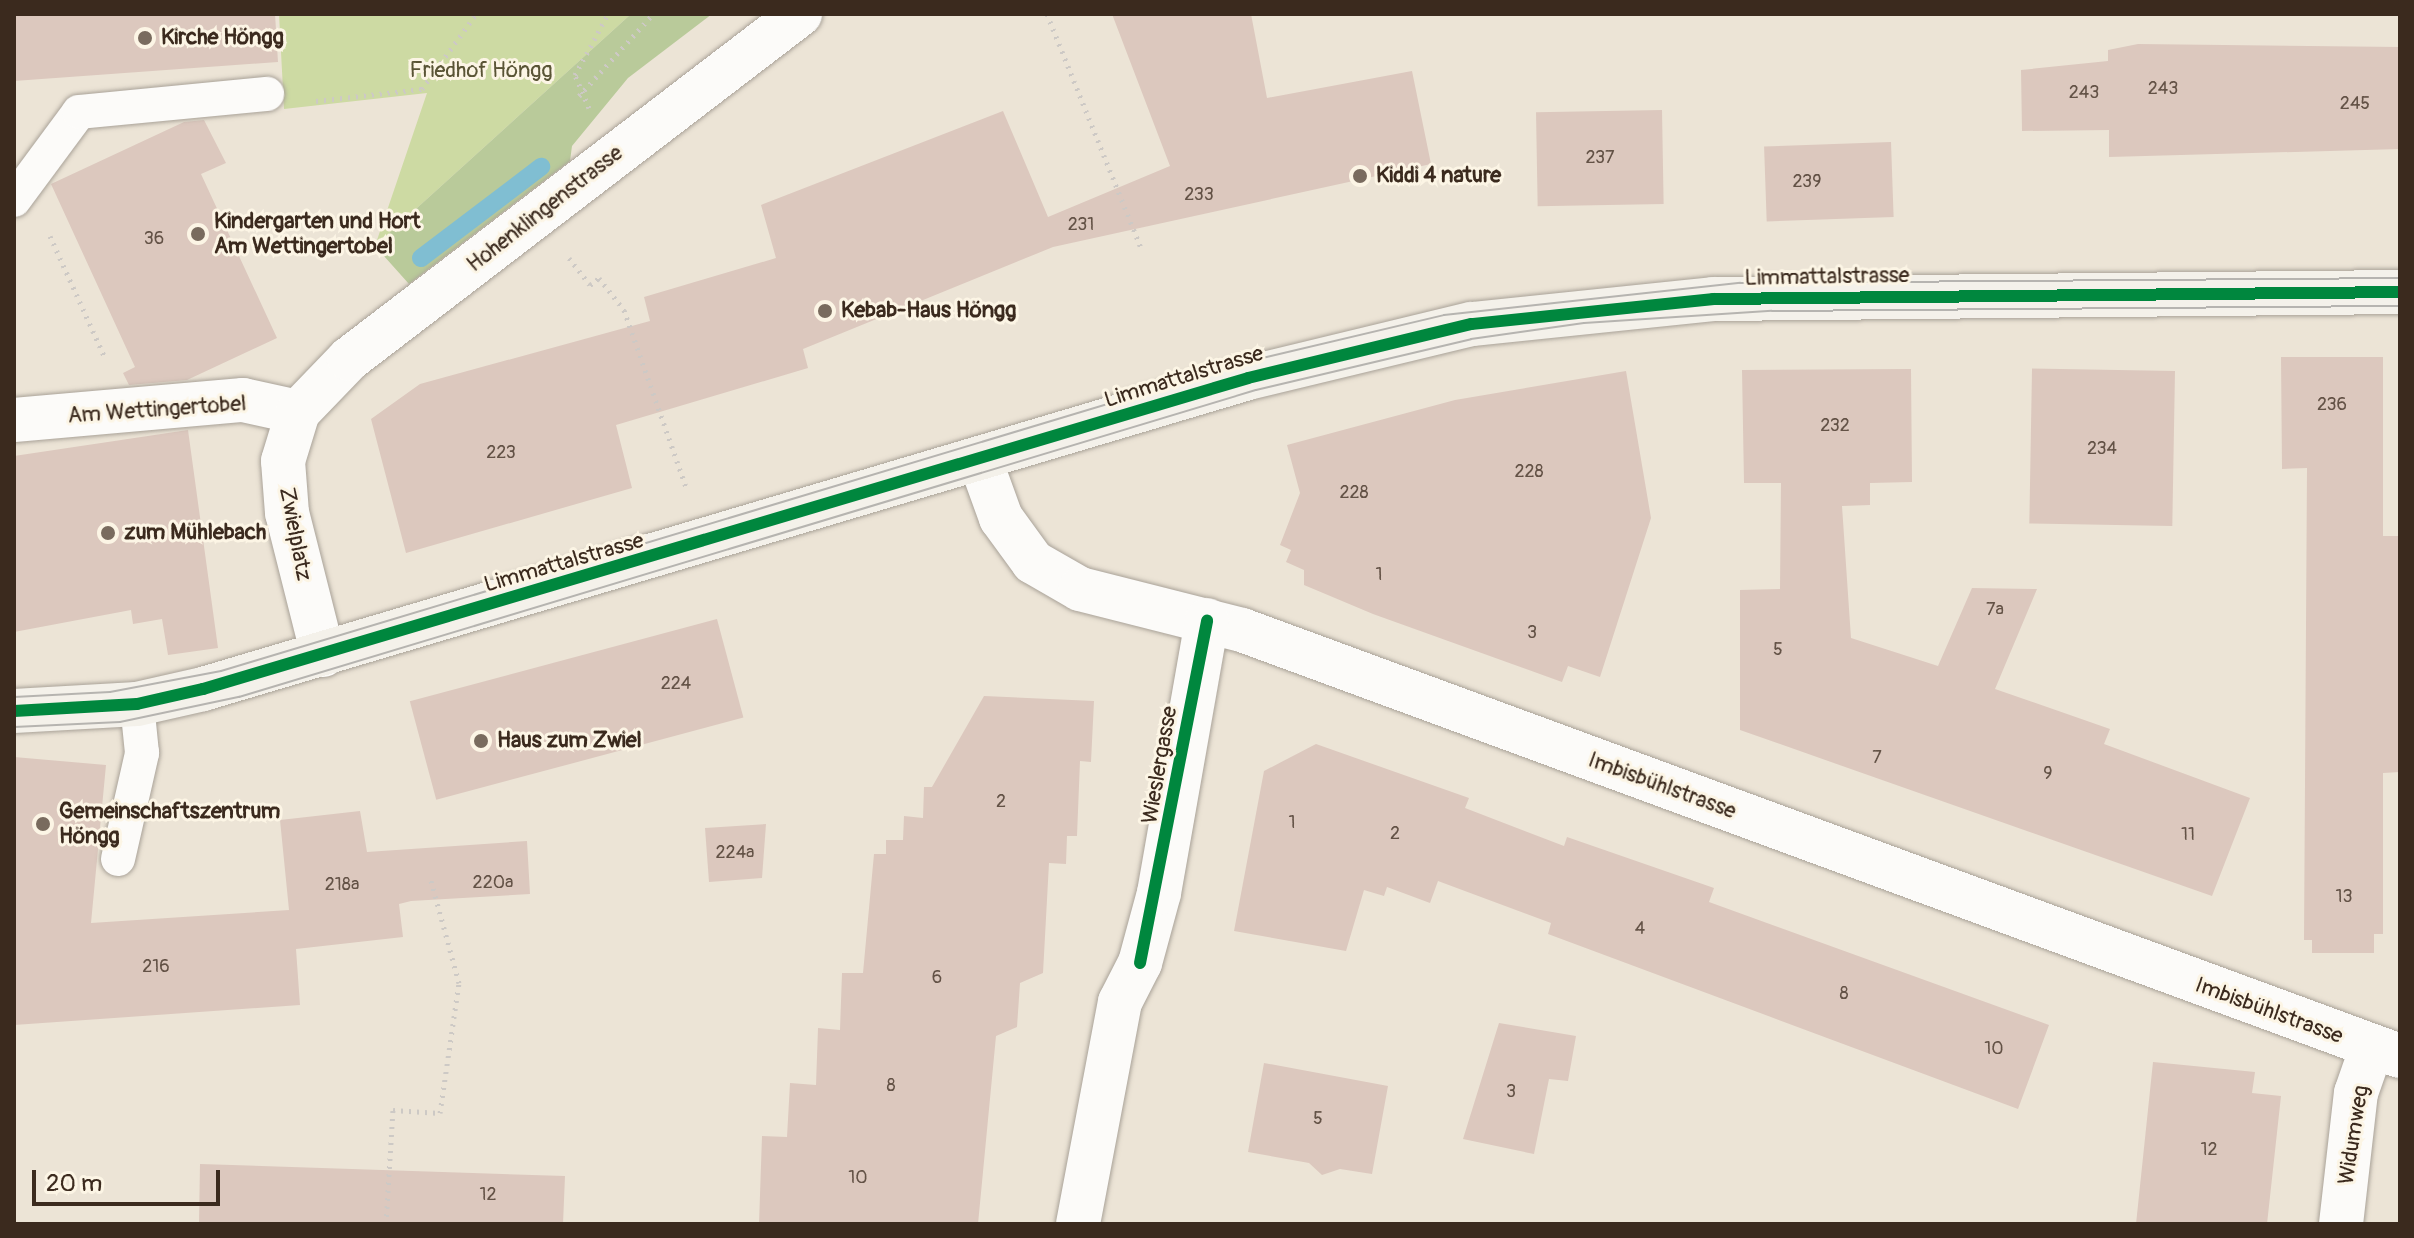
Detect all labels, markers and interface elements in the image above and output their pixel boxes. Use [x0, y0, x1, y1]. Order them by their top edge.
place label: Kirche Höngg [161, 25, 284, 51]
marker: Kirche Höngg [136, 29, 154, 47]
park label: Friedhof Höngg [409, 58, 553, 84]
house number: 243 [2148, 78, 2178, 100]
house number: 243 [2069, 82, 2099, 104]
house number: 245 [2340, 93, 2370, 115]
street label: Hohenklingenstrasse [462, 140, 628, 278]
house number: 237 [1585, 147, 1615, 169]
place label: Kiddi 4 nature [1376, 163, 1501, 189]
marker: Kiddi 4 nature [1351, 167, 1369, 185]
house number: 239 [1793, 171, 1821, 193]
house number: 233 [1184, 184, 1214, 206]
place label: Kindergarten und Hort Am Wettingertobel [214, 208, 420, 260]
house number: 231 [1068, 214, 1094, 236]
marker: Kindergarten und Hort Am Wettingertobel [189, 225, 207, 243]
house number: 36 [144, 228, 164, 250]
street label: Limmattalstrasse [1744, 262, 1910, 292]
place label: Kebab-Haus Höngg [841, 298, 1016, 324]
marker: Kebab-Haus Höngg [816, 302, 834, 320]
street label: Limmattalstrasse [1101, 340, 1267, 414]
street label: Am Wettingertobel [67, 391, 247, 429]
house number: 236 [2317, 394, 2347, 416]
house number: 232 [1820, 415, 1850, 437]
house number: 234 [2087, 438, 2117, 460]
house number: 223 [486, 442, 516, 464]
house number: 228 [1514, 461, 1544, 483]
house number: 228 [1339, 482, 1369, 504]
street label: Zwielplatz [273, 485, 317, 583]
place label: zum Mühlebach [124, 520, 266, 546]
marker: zum Mühlebach [99, 524, 117, 542]
street label: Limmattalstrasse [481, 528, 647, 598]
house number: 1 [1375, 564, 1383, 586]
house number: 7a [1986, 599, 2004, 621]
house number: 3 [1527, 622, 1537, 644]
house number: 5 [1773, 639, 1783, 661]
house number: 224 [661, 673, 691, 695]
street label: Wieslergasse [1137, 704, 1183, 826]
place label: Haus zum Zwiel [497, 728, 642, 754]
marker: Haus zum Zwiel [472, 732, 490, 750]
street label: Imbisbühlstrasse [1584, 747, 1740, 825]
house number: 7 [1872, 747, 1882, 769]
house number: 9 [2043, 763, 2053, 785]
house number: 2 [996, 791, 1006, 813]
place label: Gemeinschaftszentrum Höngg [59, 798, 280, 850]
house number: 1 [1288, 812, 1296, 834]
marker: Gemeinschaftszentrum Höngg [34, 815, 52, 833]
house number: 2 [1390, 823, 1400, 845]
house number: 11 [2181, 824, 2195, 846]
house number: 224a [716, 842, 754, 864]
house number: 220a [473, 872, 513, 894]
house number: 218a [325, 874, 359, 896]
house number: 13 [2335, 886, 2353, 908]
house number: 4 [1635, 918, 1645, 940]
house number: 216 [142, 956, 170, 978]
house number: 6 [932, 967, 942, 989]
street label: Imbisbühlstrasse [2191, 972, 2347, 1050]
house number: 8 [1839, 983, 1849, 1005]
house number: 10 [1984, 1038, 2004, 1060]
house number: 8 [886, 1075, 896, 1097]
house number: 3 [1506, 1081, 1516, 1103]
street label: Widumweg [2333, 1083, 2375, 1187]
house number: 5 [1313, 1108, 1323, 1130]
house number: 12 [2200, 1139, 2218, 1161]
scale bar [36, 1154, 224, 1204]
house number: 10 [848, 1167, 868, 1189]
text: 20 m [46, 1169, 102, 1198]
house number: 12 [479, 1184, 497, 1206]

